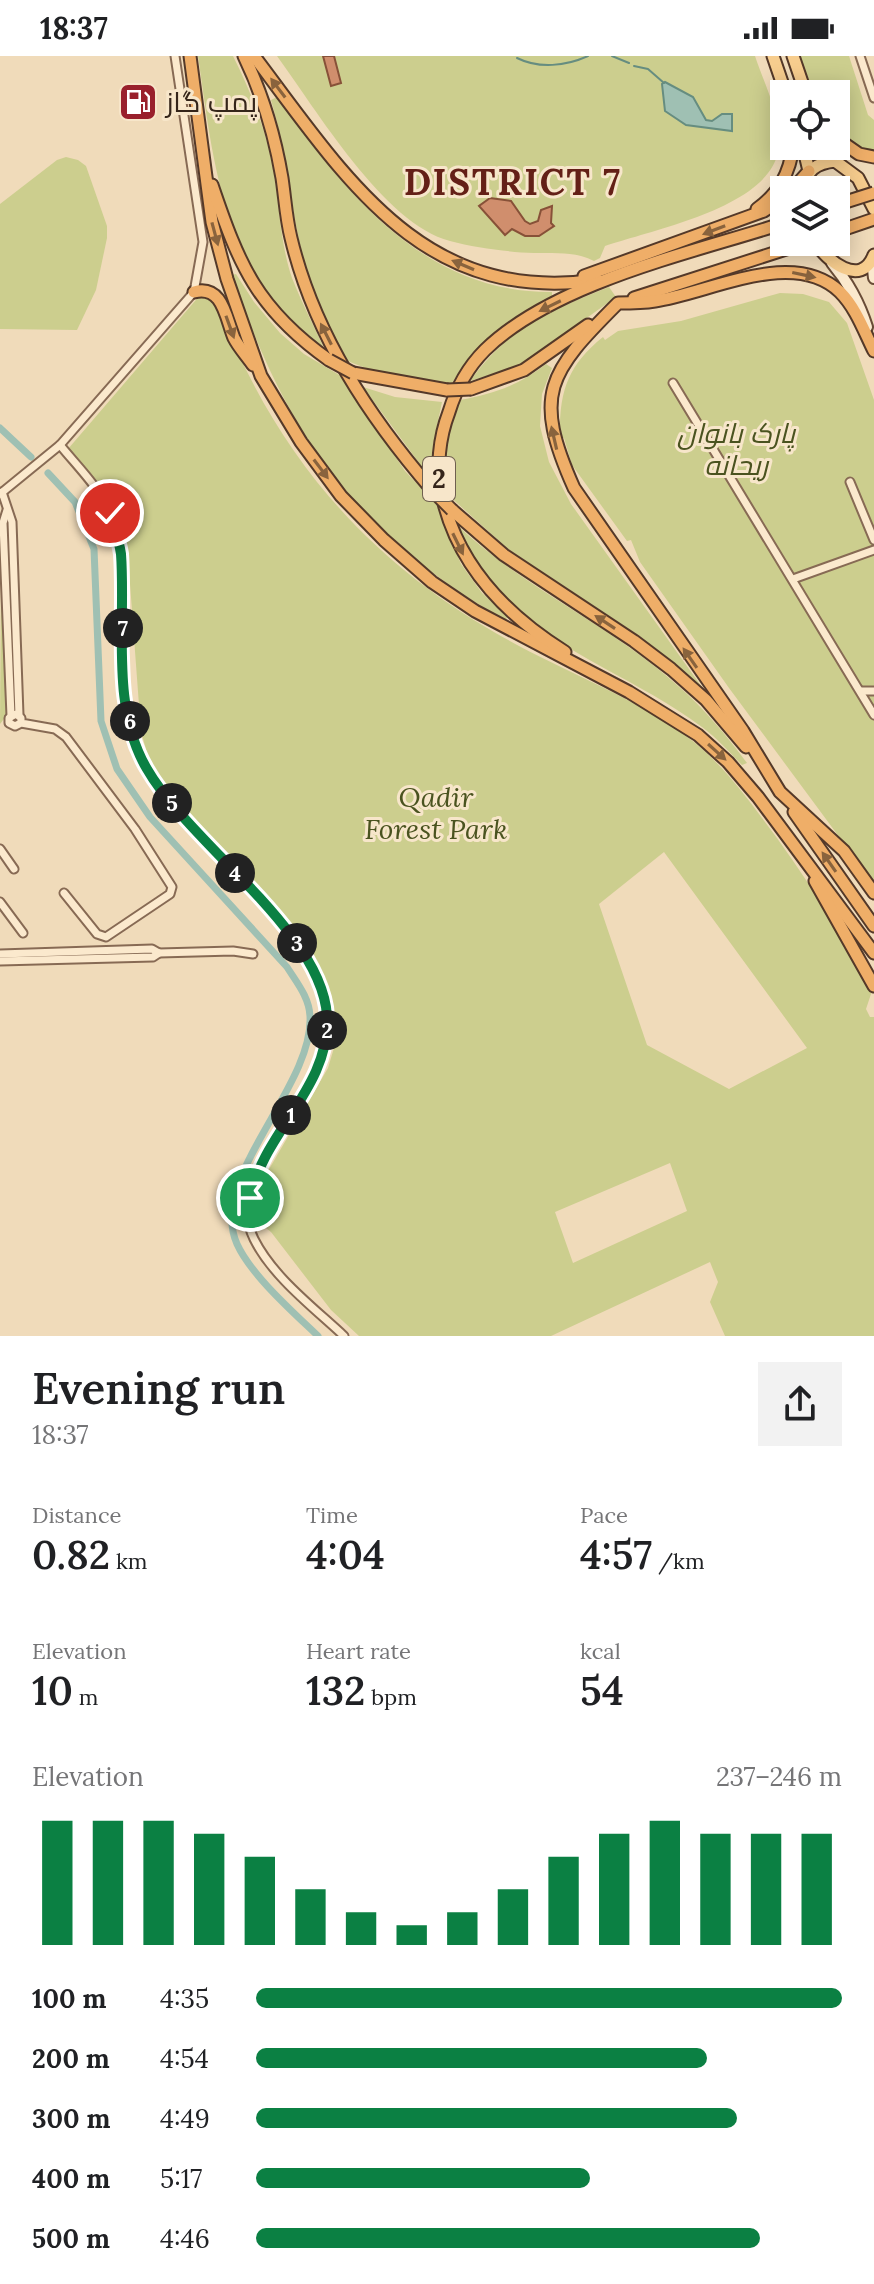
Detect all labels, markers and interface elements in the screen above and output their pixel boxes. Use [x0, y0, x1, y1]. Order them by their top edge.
text: 18:37 [40, 9, 108, 47]
one-way arrow [271, 78, 287, 98]
map controls [770, 80, 850, 256]
button: locate [770, 80, 850, 160]
fuel station icon: پمپ گاز [117, 81, 159, 123]
place label: پمپ گاز [164, 84, 258, 121]
district label: DISTRICT 7 [404, 159, 622, 205]
button: layers [770, 176, 850, 256]
one-way arrow [210, 222, 222, 247]
one-way arrow [701, 224, 725, 237]
one-way arrow [452, 259, 475, 272]
one-way arrow [791, 269, 816, 282]
one-way arrow [538, 299, 561, 313]
one-way arrow [224, 315, 237, 339]
one-way arrow [320, 322, 333, 345]
park label: پارک بانوان ریحانه [677, 415, 797, 483]
one-way arrow [548, 425, 560, 450]
road number: 2 [423, 457, 455, 501]
one-way arrow [313, 459, 328, 480]
pin [76, 479, 144, 547]
icon: check [88, 491, 132, 535]
one-way arrow [451, 532, 465, 556]
pin: 7 [103, 608, 143, 648]
text: 7 [118, 614, 128, 642]
one-way arrow [595, 615, 616, 630]
one-way arrow [683, 648, 698, 669]
pin: 6 [110, 701, 150, 741]
text: 6 [124, 707, 136, 735]
one-way arrow [707, 742, 726, 760]
park label: Qadir Forest Park [365, 779, 507, 847]
pin: 5 [152, 783, 192, 823]
text: 5 [166, 789, 178, 817]
one-way arrow [822, 852, 837, 873]
pin: 4 [215, 853, 255, 893]
text: 4 [229, 859, 241, 887]
pin: 3 [277, 923, 317, 963]
text: 3 [291, 929, 303, 957]
pin: 2 [307, 1010, 347, 1050]
text: 2 [321, 1016, 333, 1044]
pin: 1 [271, 1095, 311, 1135]
text: 1 [287, 1101, 295, 1129]
pin [216, 1164, 284, 1232]
icon: arrive [228, 1176, 272, 1220]
text: Evening run [32, 1360, 285, 1416]
button: share [758, 1362, 842, 1446]
text: 18:37 [32, 1418, 88, 1451]
text: Distance [32, 1501, 122, 1529]
text: Time [306, 1501, 358, 1529]
text: Pace [580, 1501, 628, 1529]
text: 0.82 [32, 1529, 110, 1580]
text: 4:04 [306, 1529, 385, 1580]
text: 4:57 [580, 1529, 652, 1580]
text: km [110, 1547, 147, 1575]
text: /km [652, 1547, 705, 1575]
text: Elevation [32, 1637, 127, 1665]
text: Heart rate [306, 1637, 411, 1665]
text: kcal [580, 1637, 621, 1665]
text: 10 [32, 1665, 73, 1716]
text: 132 [306, 1665, 365, 1716]
text: 54 [580, 1665, 624, 1716]
text: m [73, 1683, 98, 1711]
text: bpm [365, 1683, 417, 1711]
text: Elevation [32, 1760, 144, 1793]
text: 237–246 m [716, 1760, 842, 1793]
text: 100 m [32, 1982, 106, 2015]
text: 4:35 [160, 1982, 209, 2015]
text: 200 m [32, 2042, 110, 2075]
text: 4:54 [160, 2042, 209, 2075]
text: 300 m [32, 2102, 110, 2135]
text: 4:49 [160, 2102, 210, 2135]
text: 400 m [32, 2162, 110, 2195]
text: 5:17 [160, 2162, 202, 2195]
text: 500 m [32, 2222, 110, 2255]
text: 4:46 [160, 2222, 210, 2255]

